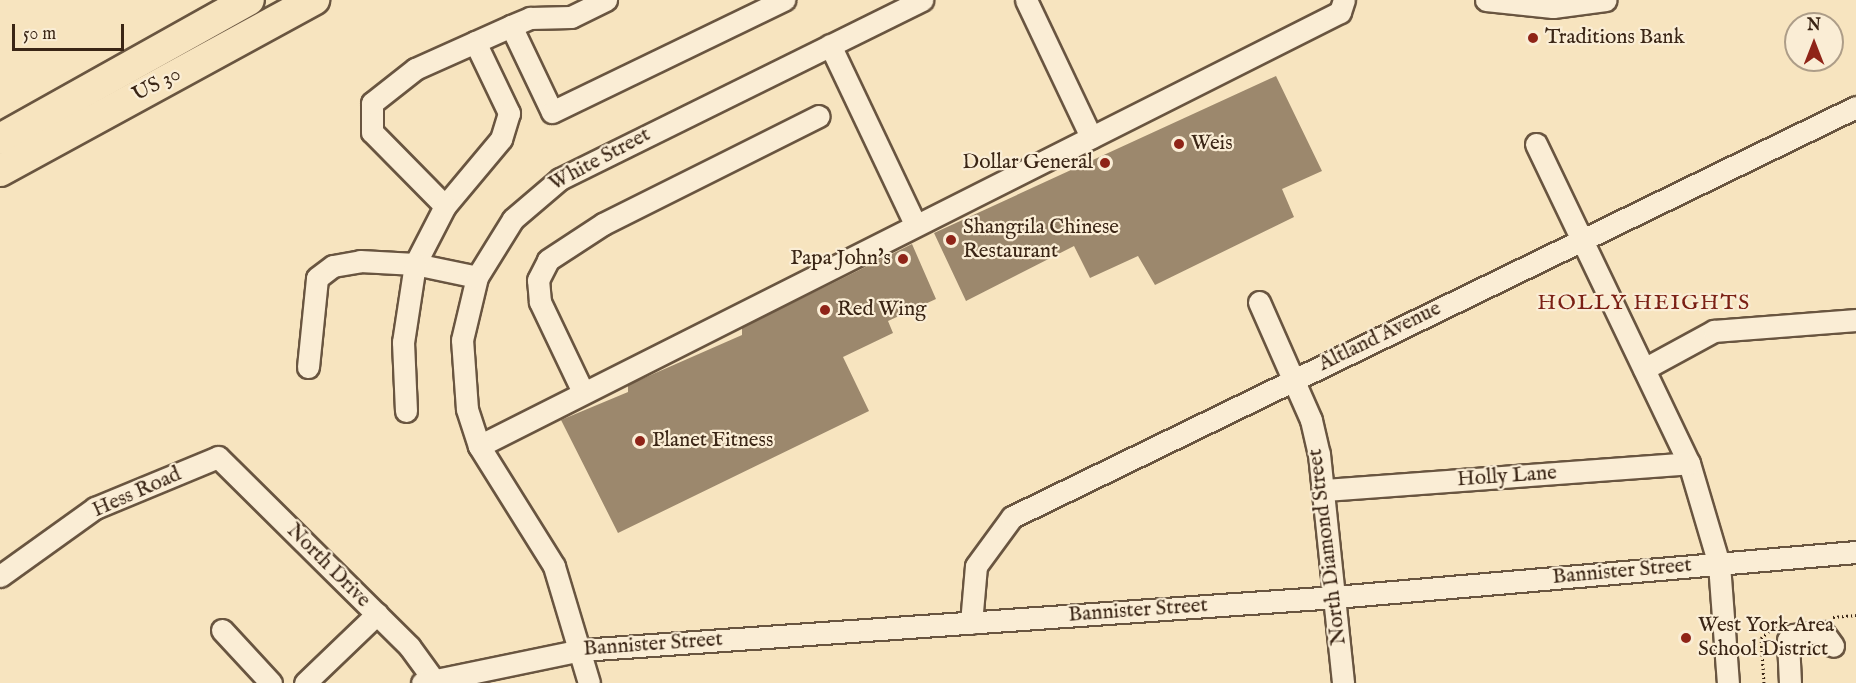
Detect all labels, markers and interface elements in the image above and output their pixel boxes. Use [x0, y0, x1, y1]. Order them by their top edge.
scale bar [15, 12, 128, 50]
north arrow [1784, 12, 1844, 72]
text: N [1807, 16, 1821, 36]
text: 50 m [23, 23, 56, 46]
place label: Traditions Bank [1545, 25, 1685, 51]
marker: Traditions Bank [1526, 31, 1540, 45]
street label: US 30 [128, 62, 186, 108]
street label: White Street [545, 123, 655, 197]
place label: Weis [1191, 131, 1233, 157]
marker: Weis [1172, 137, 1186, 151]
place label: Dollar General [962, 150, 1093, 176]
marker: Dollar General [1098, 156, 1112, 170]
place label: Shangrila Chinese Restaurant [963, 215, 1119, 265]
marker: Shangrila Chinese Restaurant [944, 233, 958, 247]
place label: Papa John's [790, 246, 891, 272]
marker: Papa John's [896, 252, 910, 266]
district label: HOLLY HEIGHTS [1537, 291, 1751, 317]
street label: Altland Avenue [1315, 296, 1445, 378]
place label: Red Wing [837, 297, 927, 323]
marker: Red Wing [818, 303, 832, 317]
place label: Planet Fitness [652, 428, 773, 454]
marker: Planet Fitness [633, 434, 647, 448]
street label: North Diamond Street [1303, 447, 1353, 647]
street label: Holly Lane [1456, 461, 1558, 493]
street label: Hess Road [89, 462, 185, 524]
street label: North Drive [281, 519, 375, 613]
street label: Bannister Street [1551, 553, 1693, 591]
street label: Bannister Street [1067, 594, 1209, 628]
place label: West York Area School District [1698, 613, 1834, 663]
street label: Bannister Street [582, 628, 724, 662]
marker: West York Area School District [1679, 631, 1693, 645]

